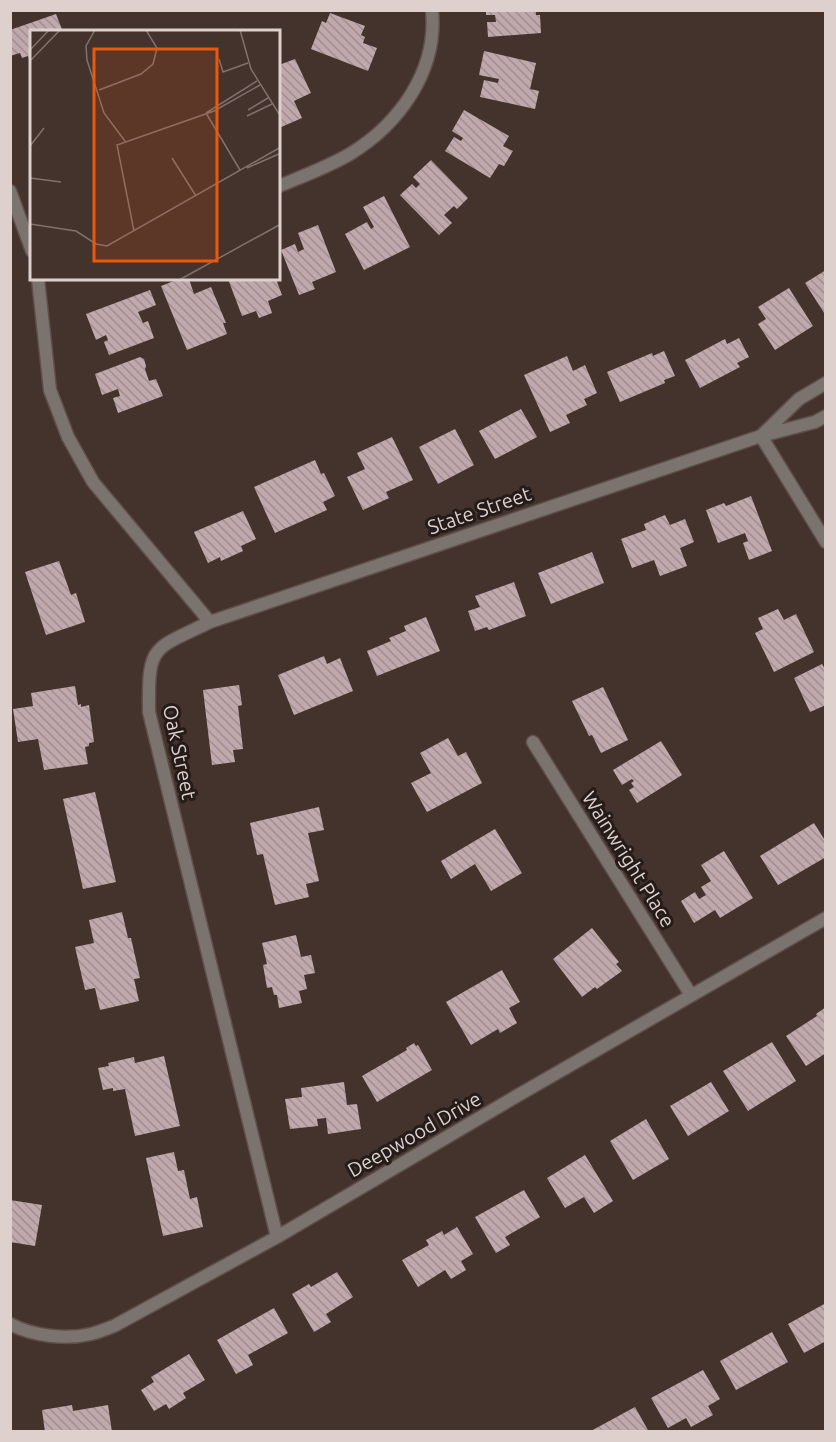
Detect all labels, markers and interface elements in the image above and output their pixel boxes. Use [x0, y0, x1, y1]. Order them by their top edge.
inset map [30, 30, 280, 280]
street label: State Street [424, 482, 534, 538]
street label: Oak Street [159, 702, 201, 802]
street label: Wainwright Place [578, 787, 680, 931]
street label: Deepwood Drive [343, 1086, 485, 1182]

